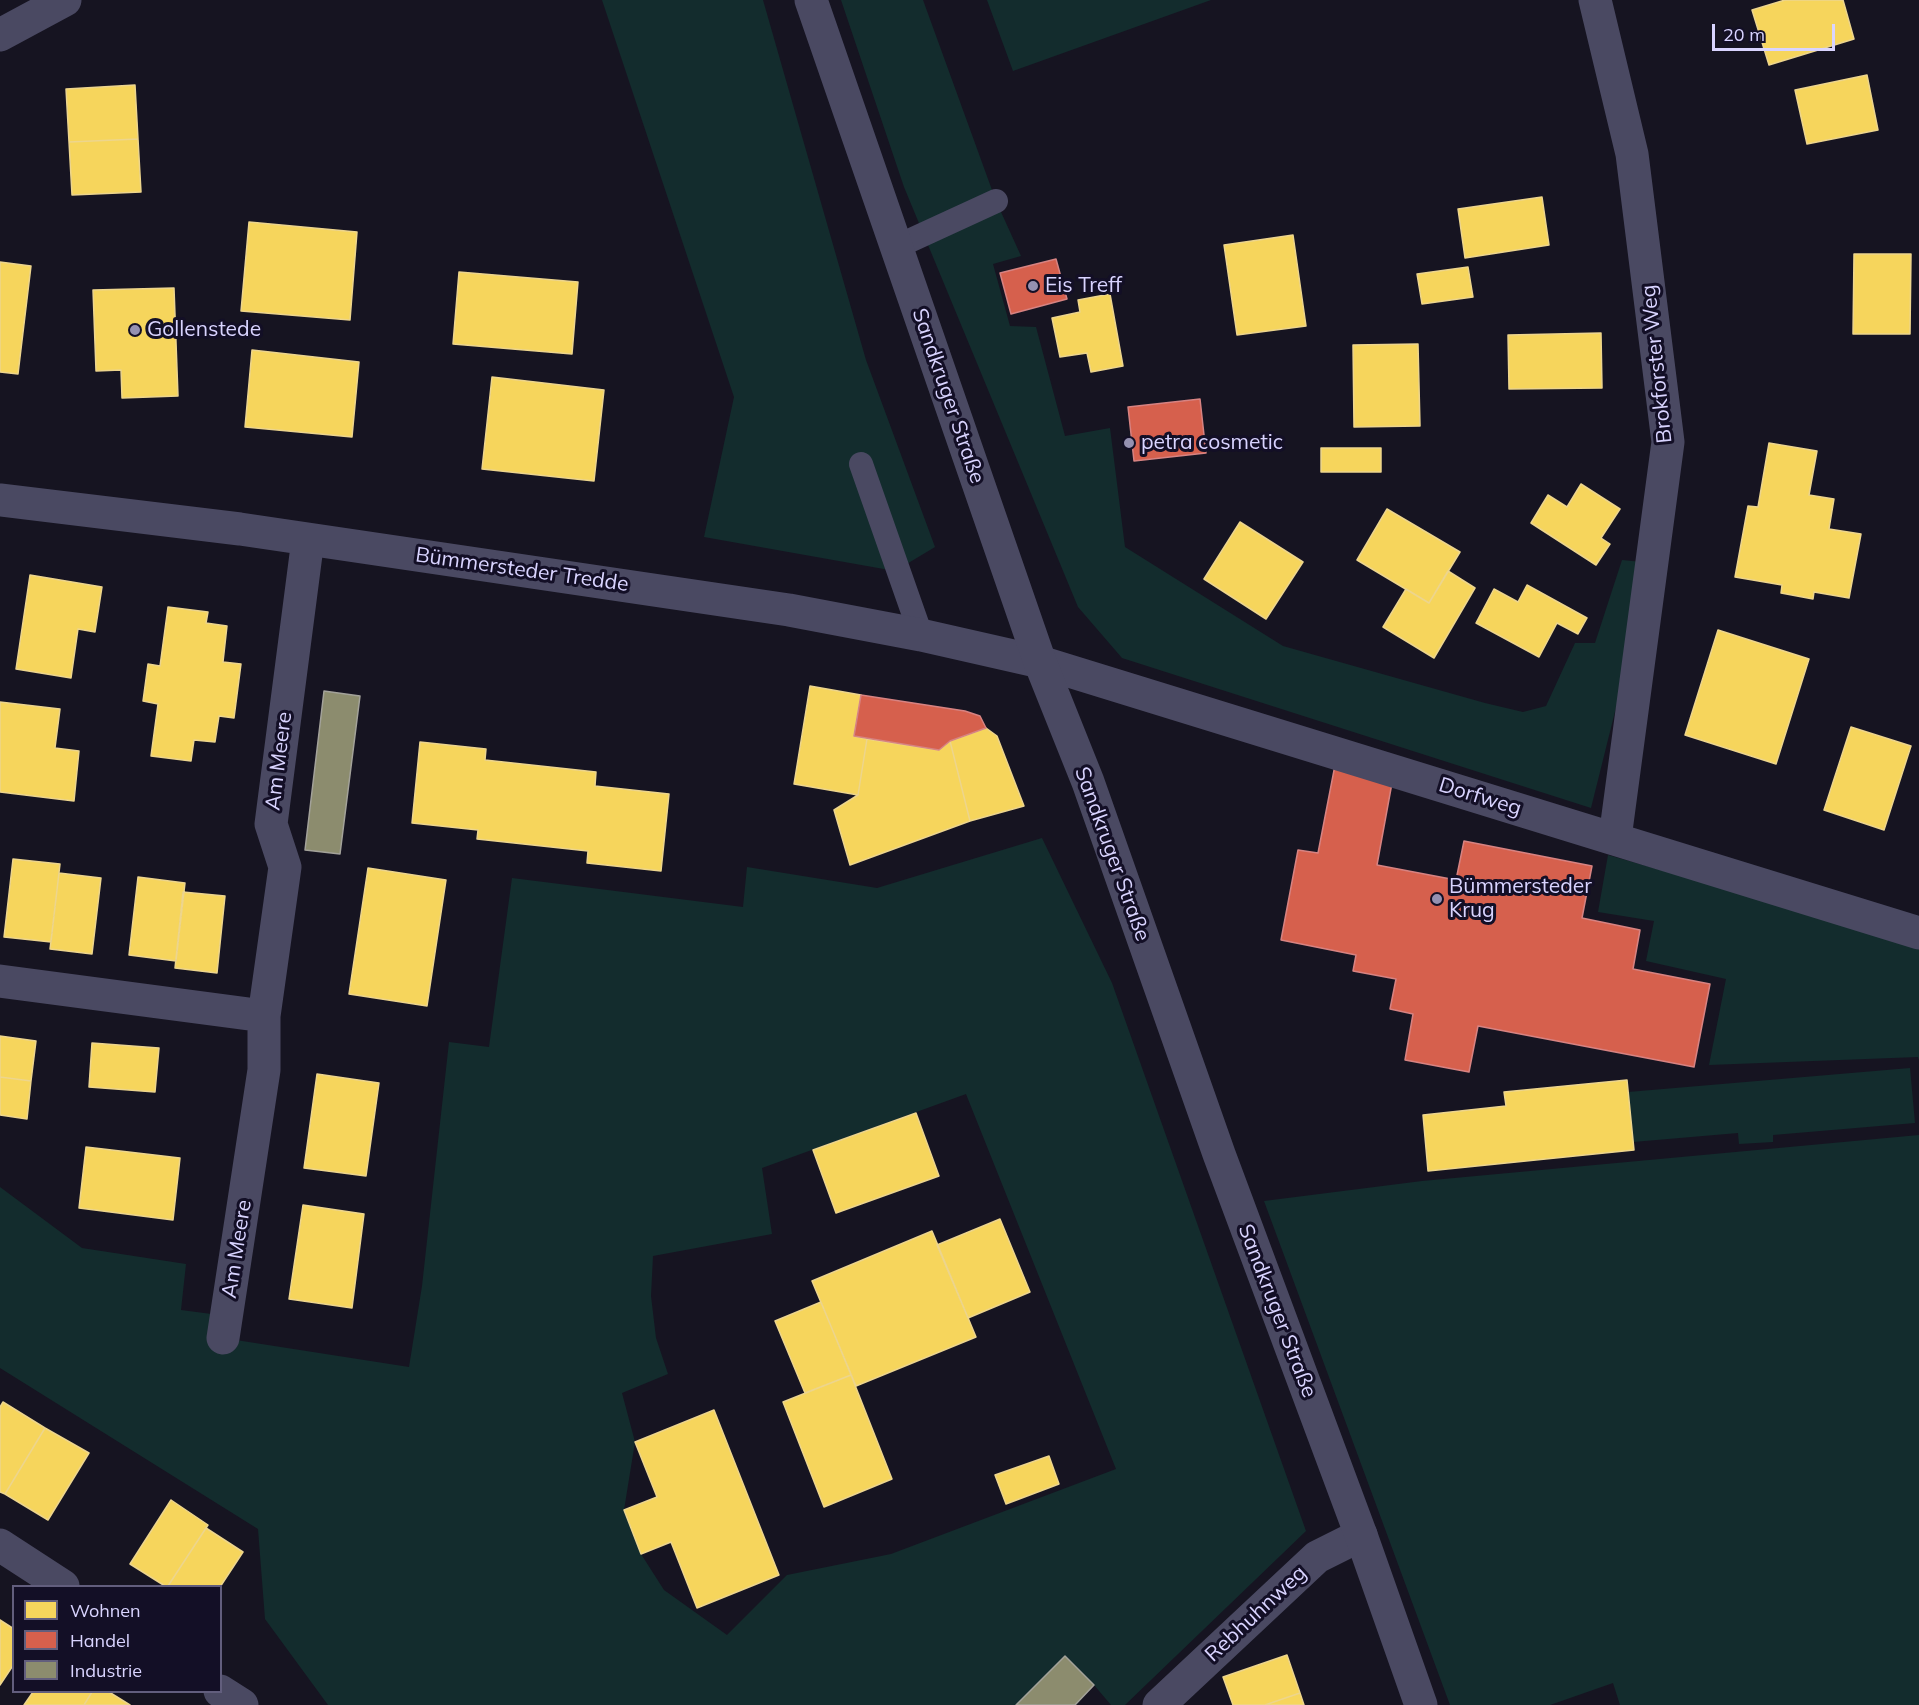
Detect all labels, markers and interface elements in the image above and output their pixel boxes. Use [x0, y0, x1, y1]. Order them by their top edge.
scale bar [1715, 12, 1838, 50]
text: 20 m [1723, 23, 1765, 46]
place label: Eis Treff [1045, 273, 1122, 299]
marker: Eis Treff [1026, 279, 1040, 293]
street label: Brokforster Weg [1636, 284, 1678, 444]
street label: Sandkruger Straße [906, 305, 990, 487]
place label: Gollenstede [147, 317, 261, 343]
marker: Gollenstede [128, 323, 142, 337]
place label: petra cosmetic [1141, 430, 1283, 456]
marker: petra cosmetic [1122, 436, 1136, 450]
street label: Bümmersteder Tredde [414, 543, 630, 597]
street label: Am Meere [260, 710, 298, 812]
street label: Sandkruger Straße [1069, 763, 1155, 945]
street label: Dorfweg [1436, 773, 1524, 821]
place label: Bümmersteder Krug [1449, 874, 1592, 924]
marker: Bümmersteder Krug [1430, 892, 1444, 906]
street label: Am Meere [217, 1198, 257, 1300]
street label: Sandkruger Straße [1232, 1221, 1322, 1401]
street label: Rebhuhnweg [1200, 1561, 1312, 1667]
legend [12, 1585, 222, 1693]
text: Wohnen [70, 1599, 141, 1622]
text: Handel [70, 1629, 130, 1652]
text: Industrie [70, 1659, 142, 1682]

